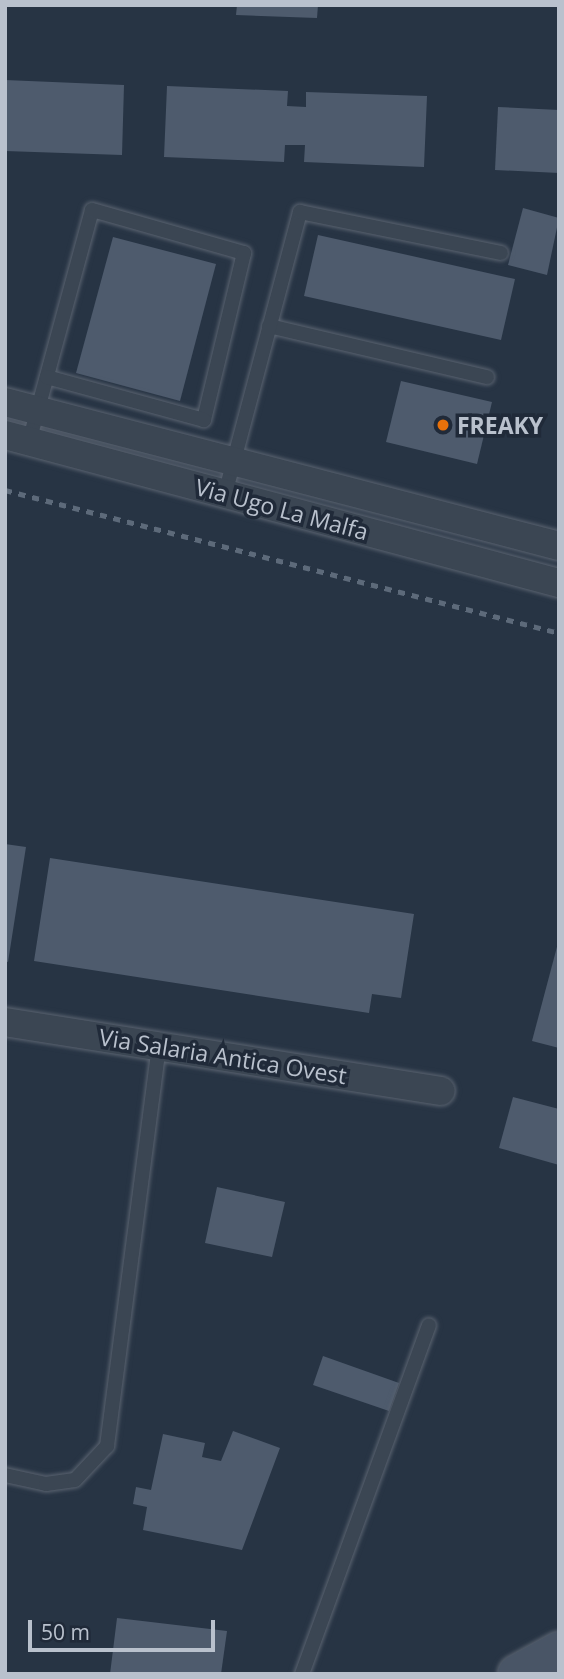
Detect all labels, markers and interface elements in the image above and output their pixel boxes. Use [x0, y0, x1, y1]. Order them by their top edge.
place label: FREAKY [457, 411, 543, 439]
marker: FREAKY [435, 417, 451, 433]
street label: Via Ugo La Malfa [193, 473, 371, 545]
street label: Via Salaria Antica Ovest [97, 1023, 349, 1089]
scale bar [32, 1606, 219, 1650]
text: 50 m [41, 1618, 90, 1646]

